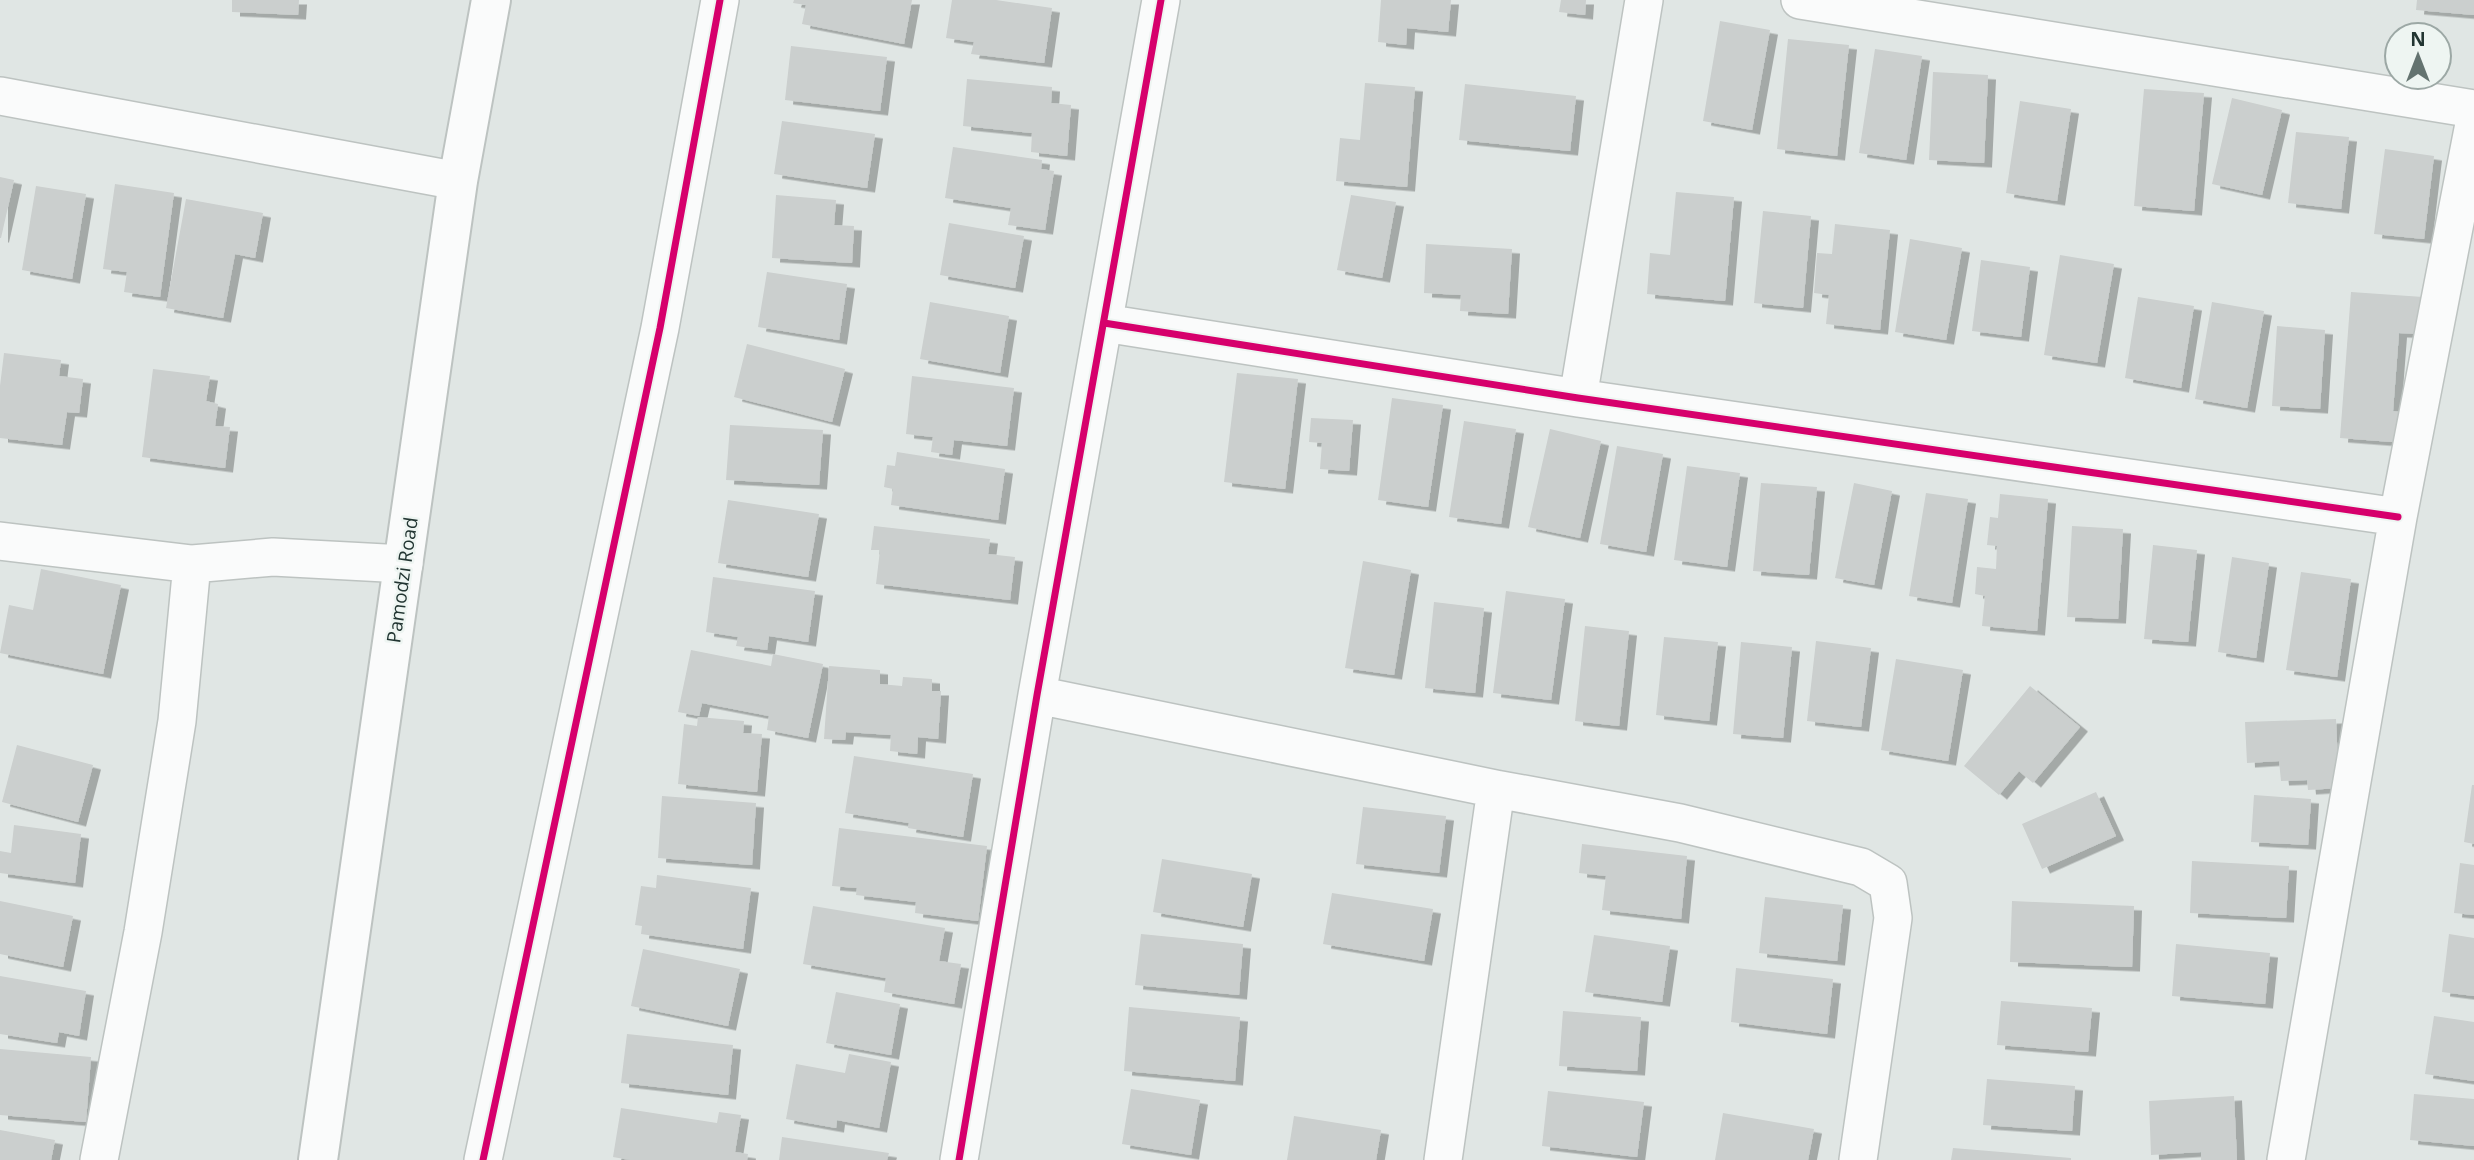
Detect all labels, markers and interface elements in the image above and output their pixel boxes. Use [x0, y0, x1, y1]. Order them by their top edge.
north arrow [2383, 21, 2453, 91]
text: N [2410, 26, 2426, 52]
street label: Pamodzi Road [380, 516, 424, 644]

